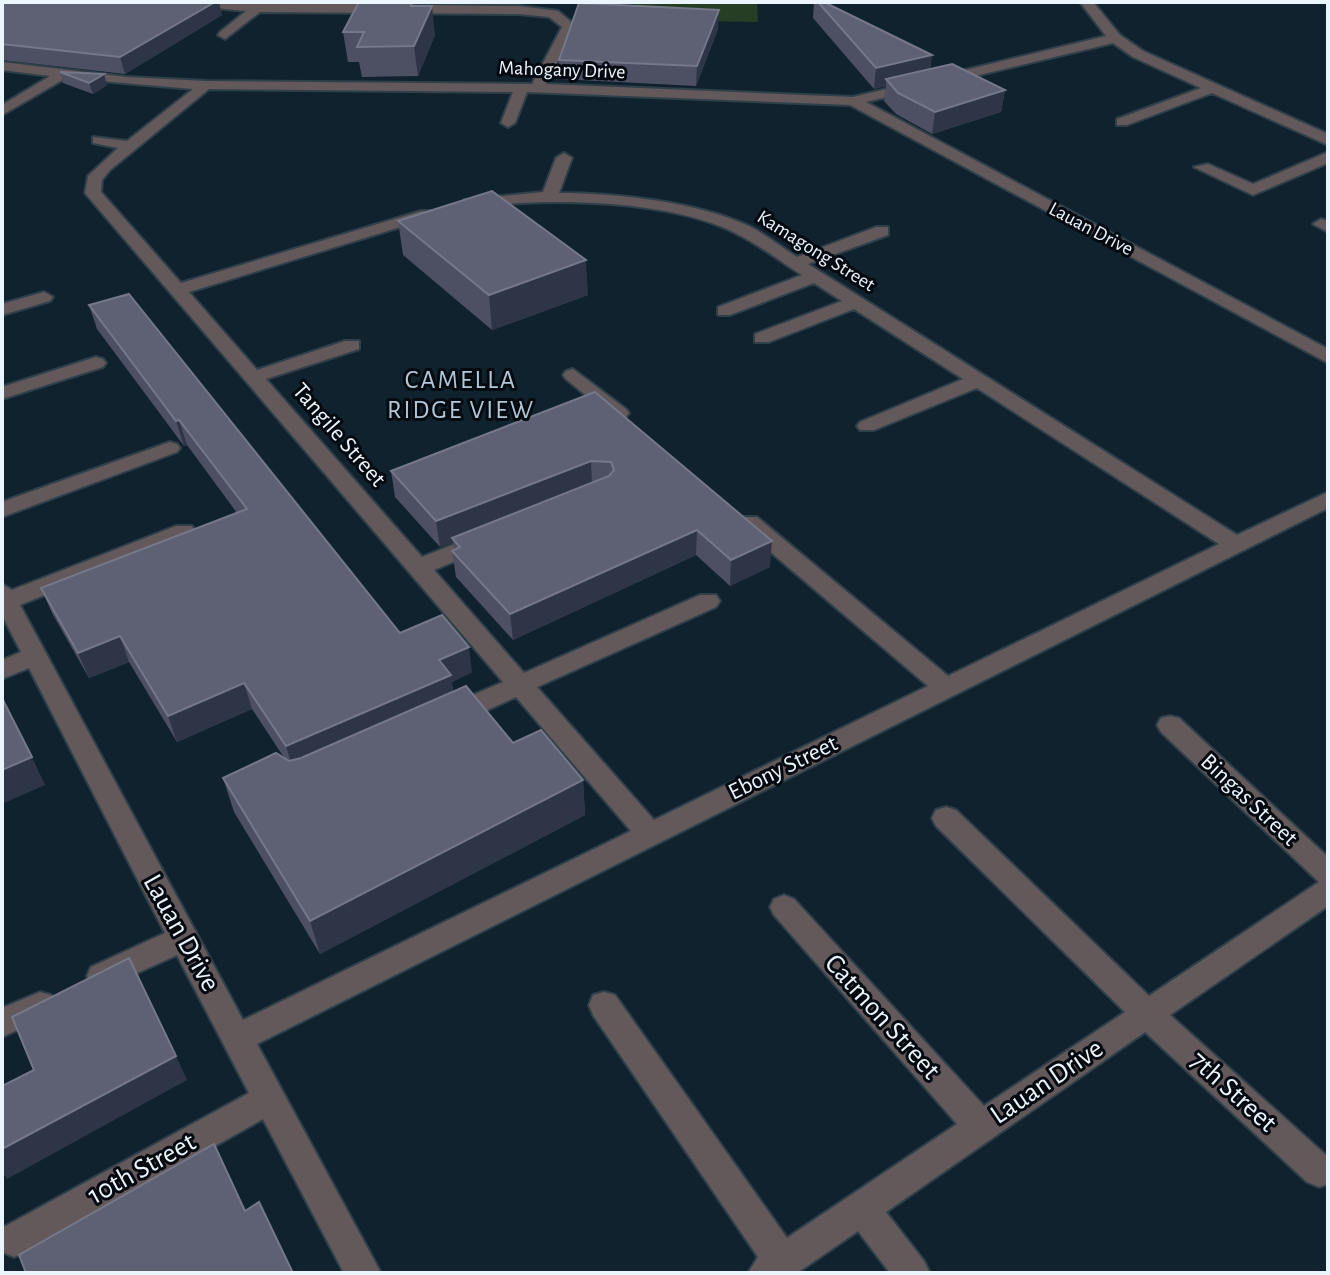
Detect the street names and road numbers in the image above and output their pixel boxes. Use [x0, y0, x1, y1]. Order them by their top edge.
street label: Mahogany Drive [498, 58, 626, 82]
street label: Lauan Drive [1046, 199, 1136, 259]
street label: Kamagong Street [754, 207, 879, 296]
street label: Tangile Street [288, 379, 390, 492]
street label: Ebony Street [725, 731, 842, 805]
street label: Bingas Street [1196, 749, 1302, 851]
street label: Lauan Drive [138, 870, 224, 996]
street label: Catmon Street [819, 949, 945, 1085]
street label: Lauan Drive [986, 1034, 1108, 1130]
street label: 7th Street [1184, 1046, 1282, 1138]
street label: 10th Street [83, 1128, 201, 1210]

